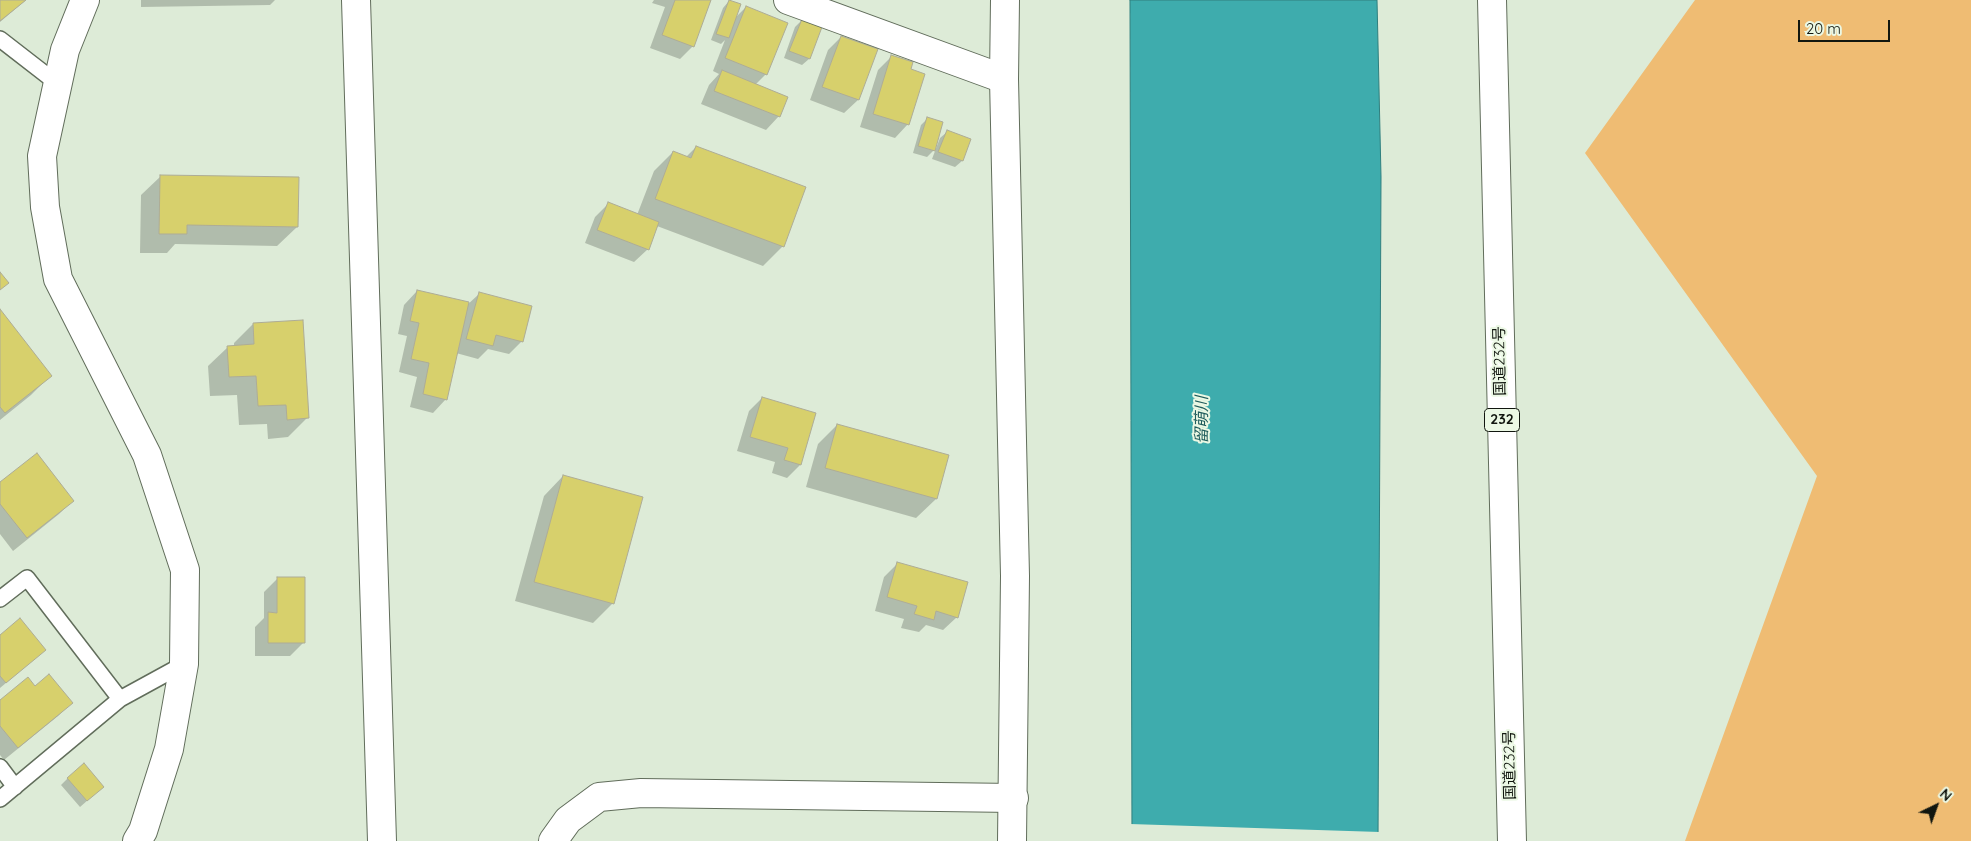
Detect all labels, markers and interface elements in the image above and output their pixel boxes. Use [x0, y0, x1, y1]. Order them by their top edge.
scale bar [1801, 10, 1894, 42]
text: 20 m [1806, 19, 1841, 38]
street label: 国道232号 [1490, 326, 1510, 396]
water label: 留萌川 [1192, 396, 1212, 444]
road number: 232 [1484, 408, 1520, 432]
street label: 国道232号 [1500, 730, 1520, 800]
north arrow [1911, 781, 1961, 831]
text: N [1936, 785, 1956, 805]

